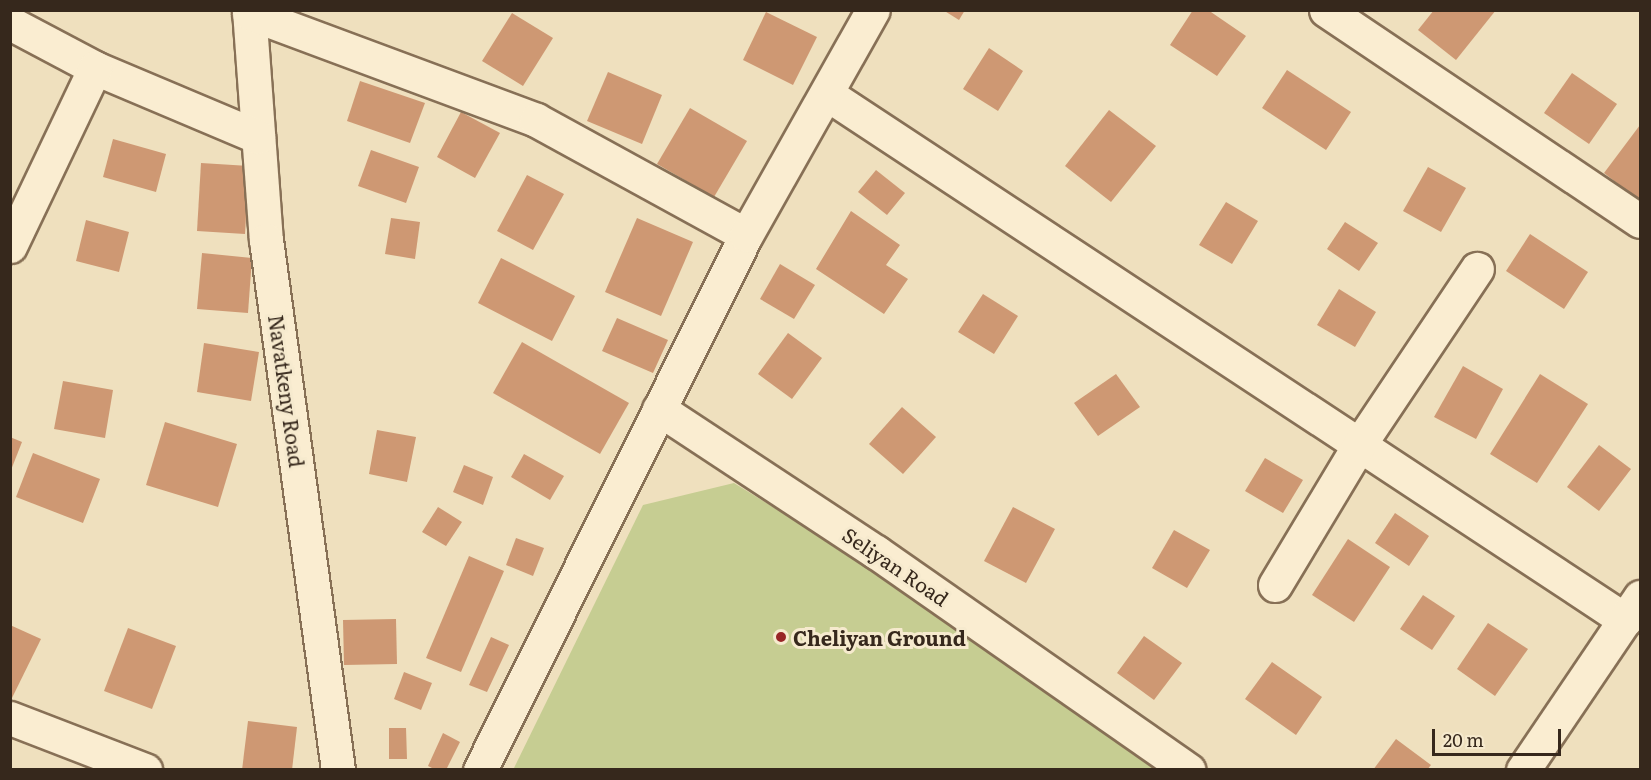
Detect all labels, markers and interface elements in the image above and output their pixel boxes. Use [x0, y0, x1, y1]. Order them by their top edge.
street label: Navatkeny Road [264, 313, 310, 469]
street label: Seliyan Road [839, 522, 953, 610]
place label: Cheliyan Ground [793, 625, 966, 649]
marker: Cheliyan Ground [774, 630, 788, 644]
scale bar [1435, 717, 1564, 755]
text: 20 m [1443, 726, 1484, 753]

